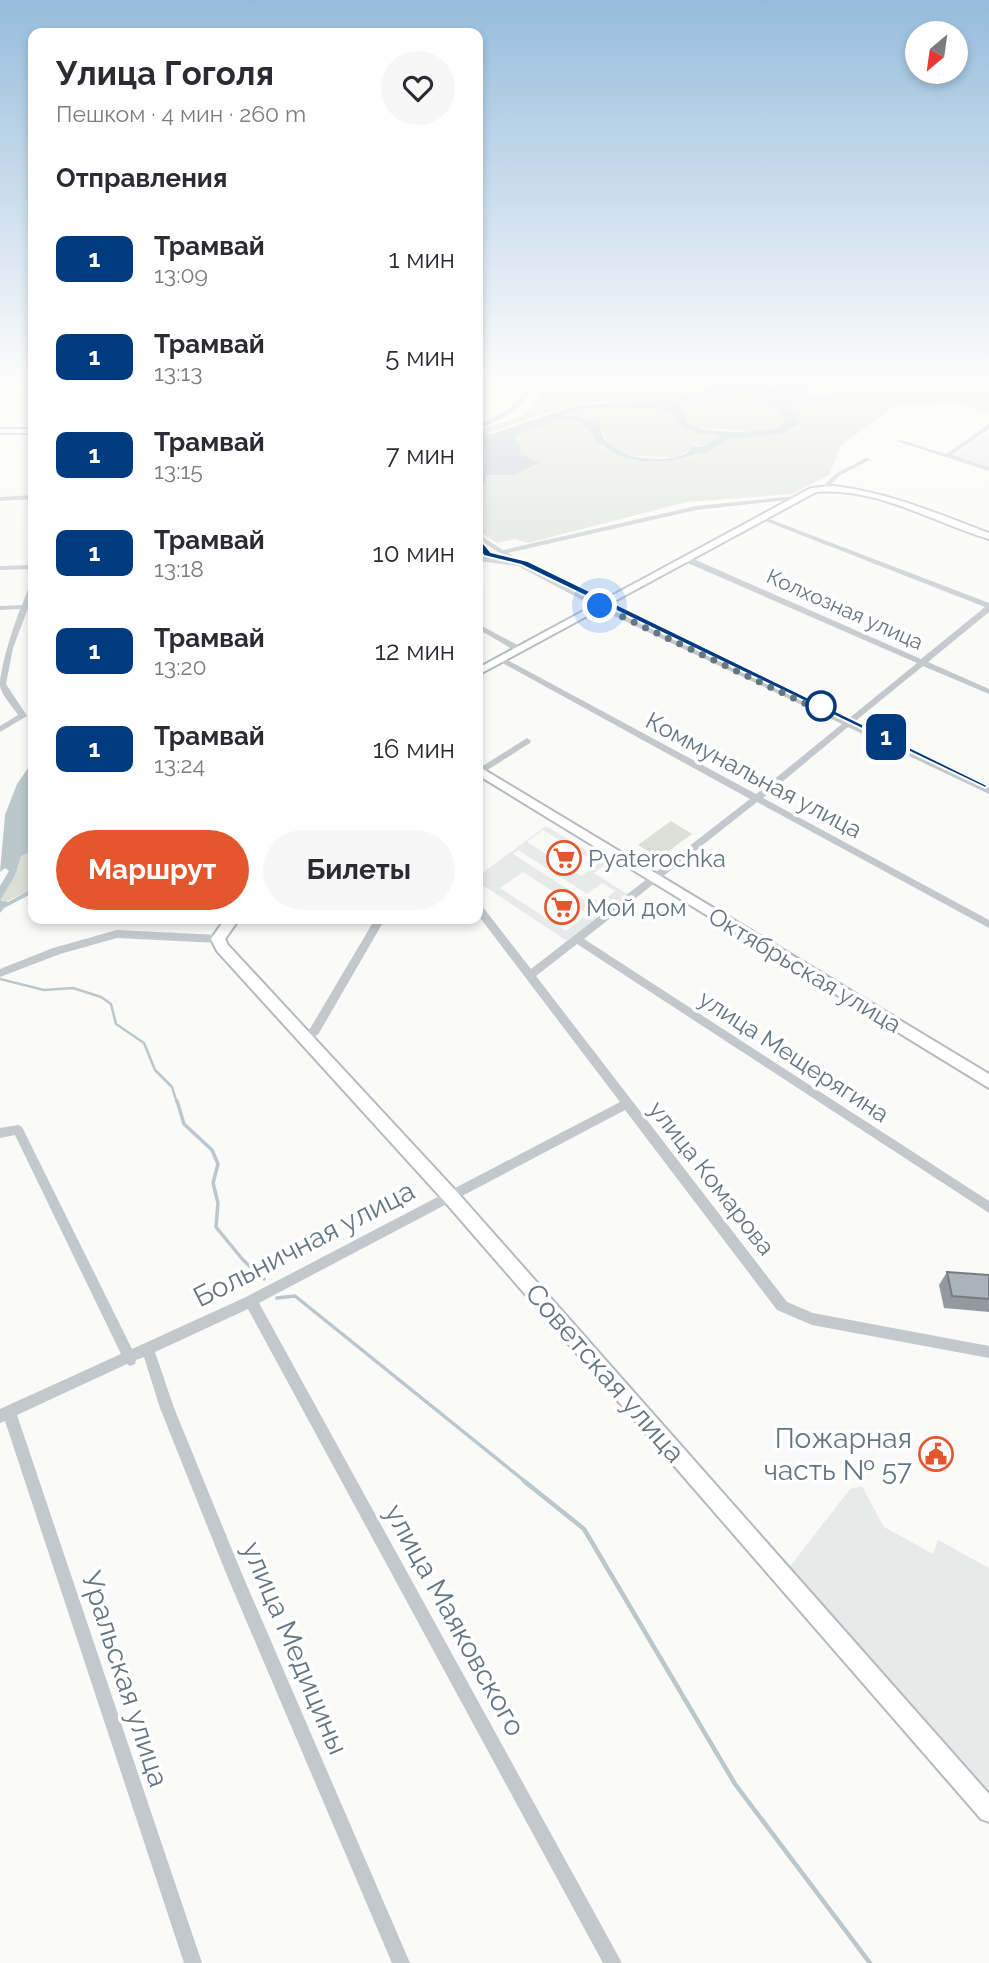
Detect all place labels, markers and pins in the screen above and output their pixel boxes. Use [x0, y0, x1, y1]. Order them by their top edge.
unlabelled marker [806, 691, 836, 721]
supermarket icon: Pyaterochka [545, 839, 583, 877]
place label: Pyaterochka [588, 844, 726, 873]
supermarket icon: Мой дом [543, 888, 581, 926]
place label: Мой дом [586, 893, 687, 922]
place label: Пожарная часть № 57 [764, 1422, 912, 1487]
public building icon: Пожарная часть № 57 [917, 1435, 955, 1473]

